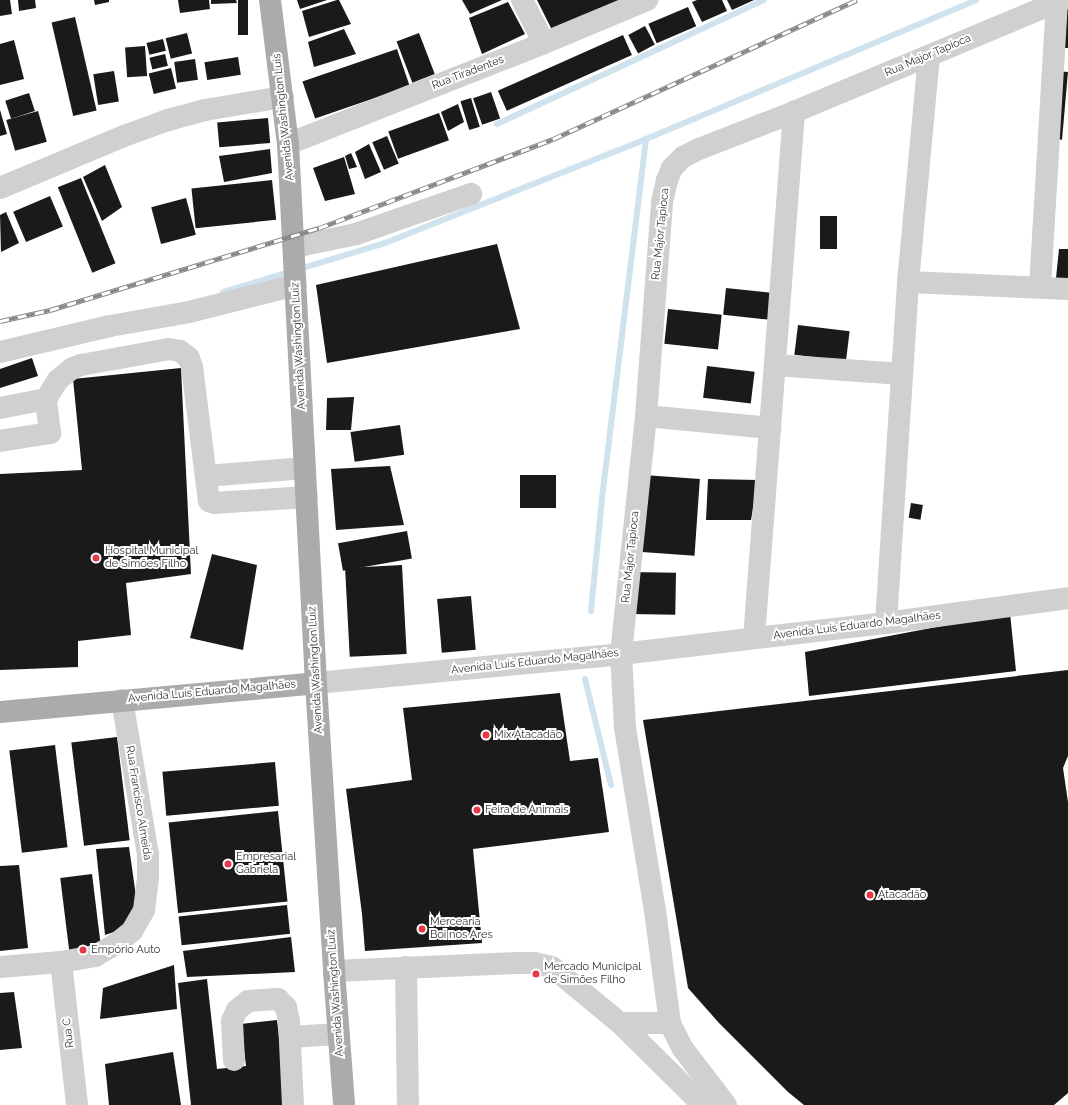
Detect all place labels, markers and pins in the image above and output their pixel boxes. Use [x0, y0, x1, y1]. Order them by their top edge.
place label: Hospital Municipal de Simões Filho [105, 545, 199, 571]
marker: Hospital Municipal de Simões Filho [90, 552, 102, 564]
place label: Mix Atacadão [494, 728, 563, 742]
marker: Mix Atacadão [481, 730, 491, 740]
place label: Feira de Animais [485, 803, 569, 817]
marker: Feira de Animais [472, 805, 482, 815]
place label: Empresarial Gabriela [236, 851, 296, 877]
marker: Empresarial Gabriela [223, 859, 233, 869]
place label: Atacadão [878, 888, 926, 902]
marker: Atacadão [865, 890, 875, 900]
place label: Mercearia Boi nos Ares [430, 916, 493, 942]
marker: Mercearia Boi nos Ares [417, 924, 427, 934]
place label: Empório Auto [91, 943, 161, 957]
marker: Empório Auto [78, 945, 88, 955]
place label: Mercado Municipal de Simões Filho [544, 961, 641, 987]
marker: Mercado Municipal de Simões Filho [531, 969, 541, 979]

